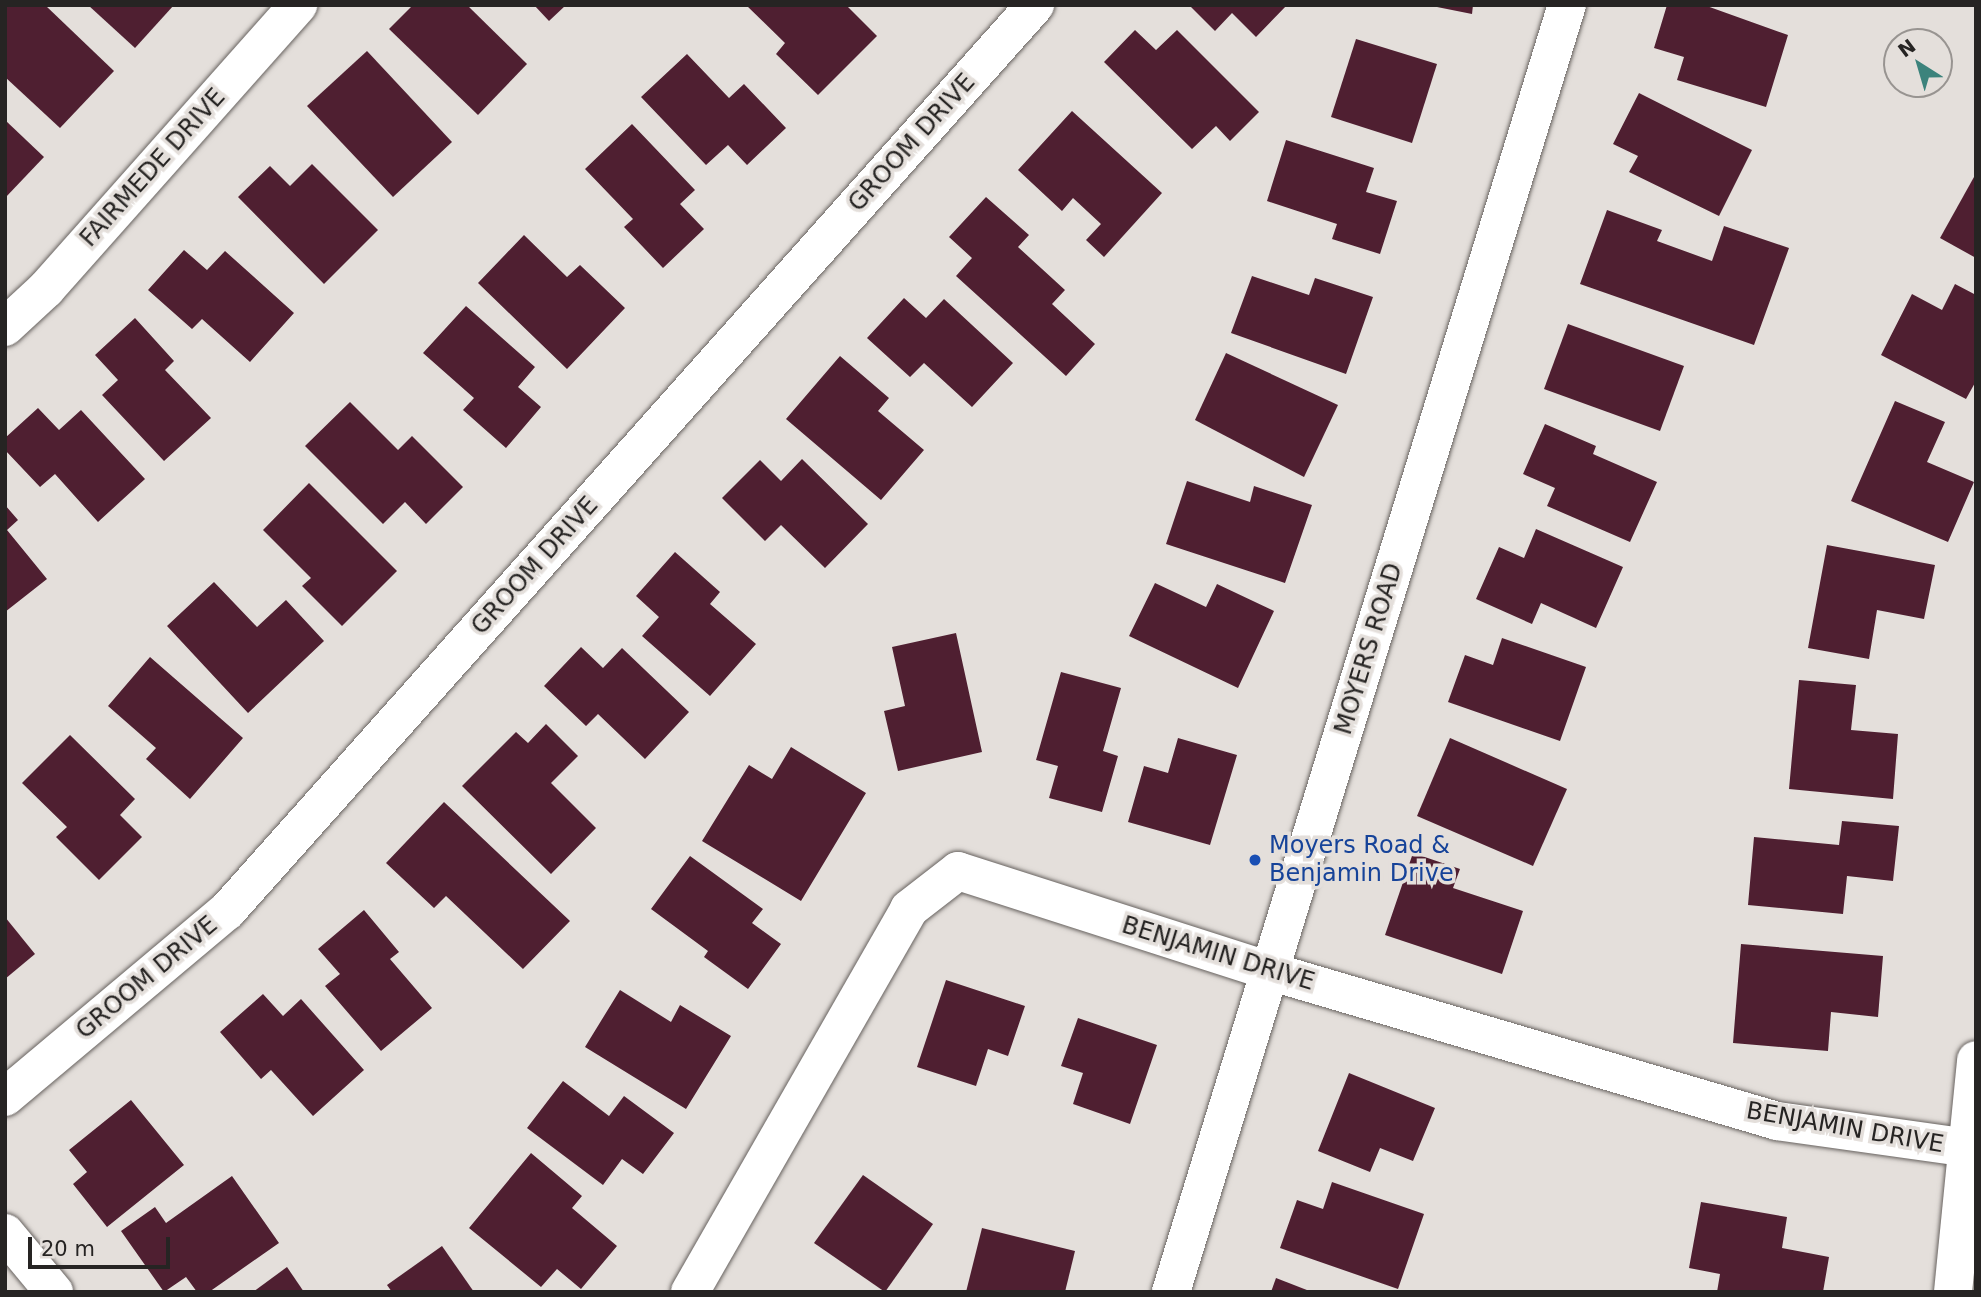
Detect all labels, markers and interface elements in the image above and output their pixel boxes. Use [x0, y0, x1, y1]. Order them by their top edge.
north arrow [1883, 28, 1953, 98]
text: N [1894, 34, 1920, 61]
street label: GROOM DRIVE [843, 68, 981, 218]
street label: FAIRMEDE DRIVE [74, 83, 232, 253]
street label: GROOM DRIVE [466, 491, 604, 641]
street label: MOYERS ROAD [1329, 560, 1409, 738]
place label: Moyers Road & Benjamin Drive [1269, 832, 1454, 888]
marker: Moyers Road & Benjamin Drive [1247, 852, 1263, 868]
street label: GROOM DRIVE [71, 911, 223, 1045]
street label: BENJAMIN DRIVE [1118, 911, 1318, 997]
street label: BENJAMIN DRIVE [1744, 1096, 1946, 1160]
scale bar [32, 1224, 173, 1268]
text: 20 m [41, 1237, 95, 1261]

